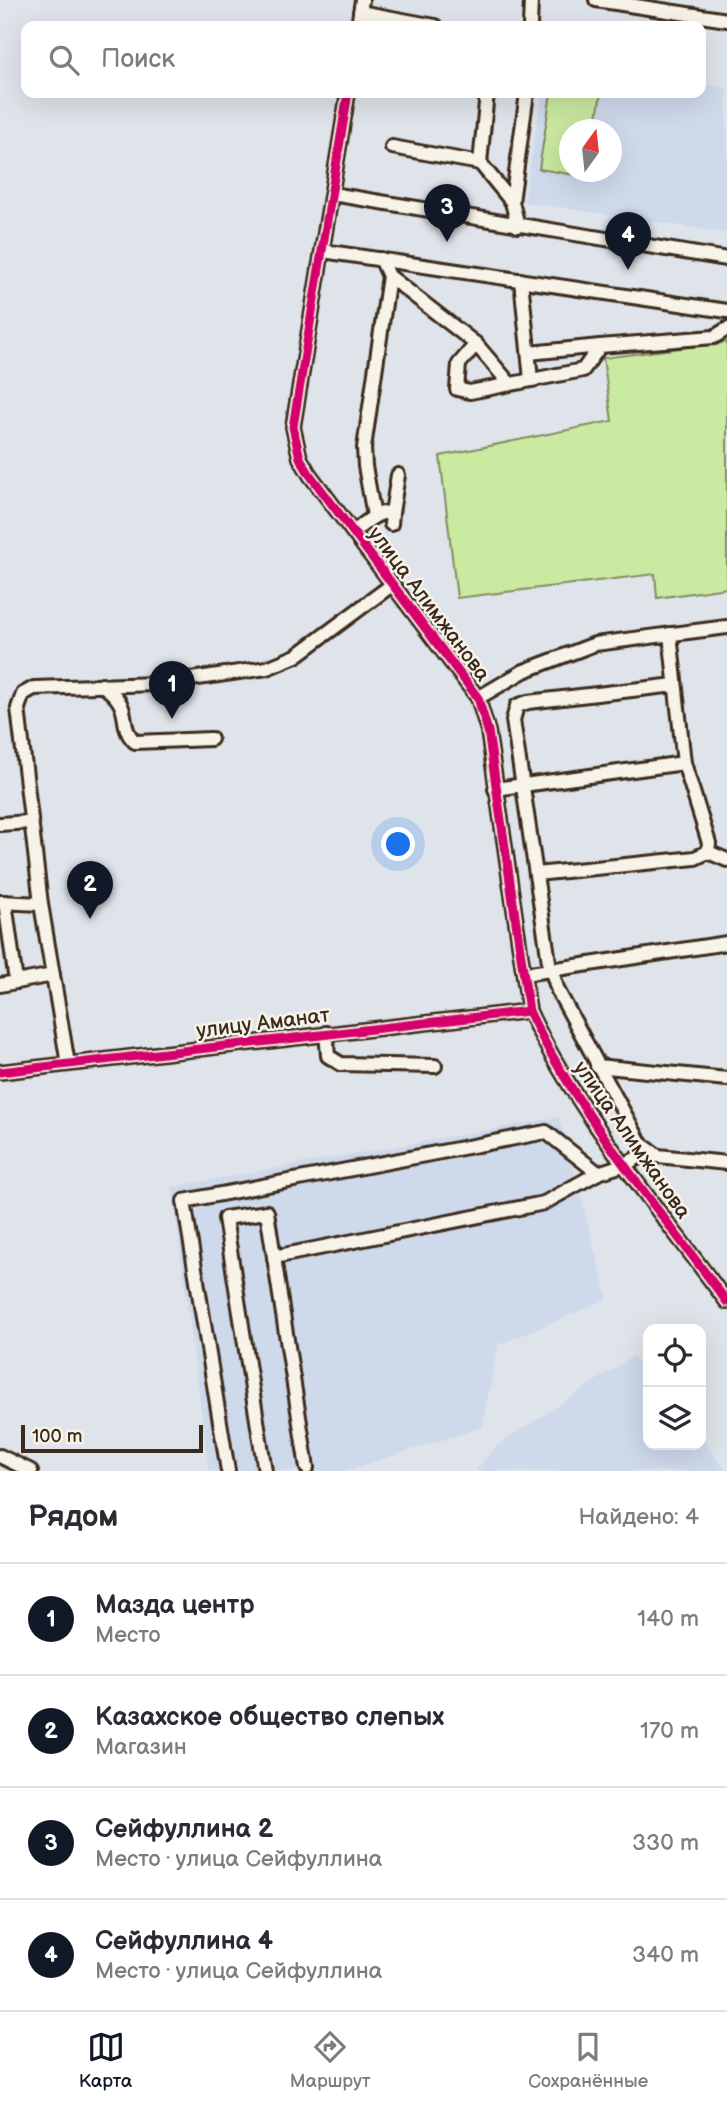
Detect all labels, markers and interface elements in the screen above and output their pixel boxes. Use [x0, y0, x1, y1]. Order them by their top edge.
search box [21, 21, 706, 98]
icon: search [45, 41, 83, 79]
text: Поиск [101, 44, 175, 75]
north arrow [559, 119, 622, 182]
pin: 3 [424, 184, 470, 242]
pin: 4 [605, 212, 651, 270]
street label: улица Алимжанова [363, 522, 496, 687]
pin: 1 [149, 661, 195, 719]
your location [381, 827, 415, 861]
pin: 2 [67, 861, 113, 919]
street label: улицу Аманат [195, 1002, 331, 1044]
street label: улица Алимжанова [568, 1056, 696, 1224]
map controls [643, 1324, 706, 1450]
button: locate [643, 1324, 706, 1387]
button: layers [643, 1387, 706, 1450]
scale bar [21, 1422, 203, 1454]
text: 100 m [32, 1425, 83, 1448]
text: Рядом [28, 1499, 118, 1535]
text: Найдено: 4 [579, 1503, 699, 1531]
text: Мазда центр [95, 1590, 255, 1621]
text: 1 [46, 1605, 56, 1633]
text: 140 m [637, 1605, 699, 1633]
text: Место [95, 1621, 161, 1649]
text: Казахское общество слепых [95, 1702, 444, 1733]
text: 2 [44, 1717, 58, 1745]
text: 170 m [640, 1717, 699, 1745]
text: Магазин [95, 1733, 187, 1761]
text: Сейфуллина 2 [95, 1814, 273, 1845]
text: 3 [44, 1829, 58, 1857]
text: 330 m [632, 1829, 699, 1857]
text: Место · улица Сейфуллина [95, 1845, 382, 1873]
text: Сейфуллина 4 [95, 1926, 273, 1957]
text: 4 [44, 1941, 58, 1969]
text: 340 m [632, 1941, 699, 1969]
text: Место · улица Сейфуллина [95, 1957, 382, 1985]
tab: Карта [79, 2028, 132, 2093]
tab: Маршрут [290, 2028, 371, 2093]
tab: Сохранённые [528, 2028, 648, 2093]

